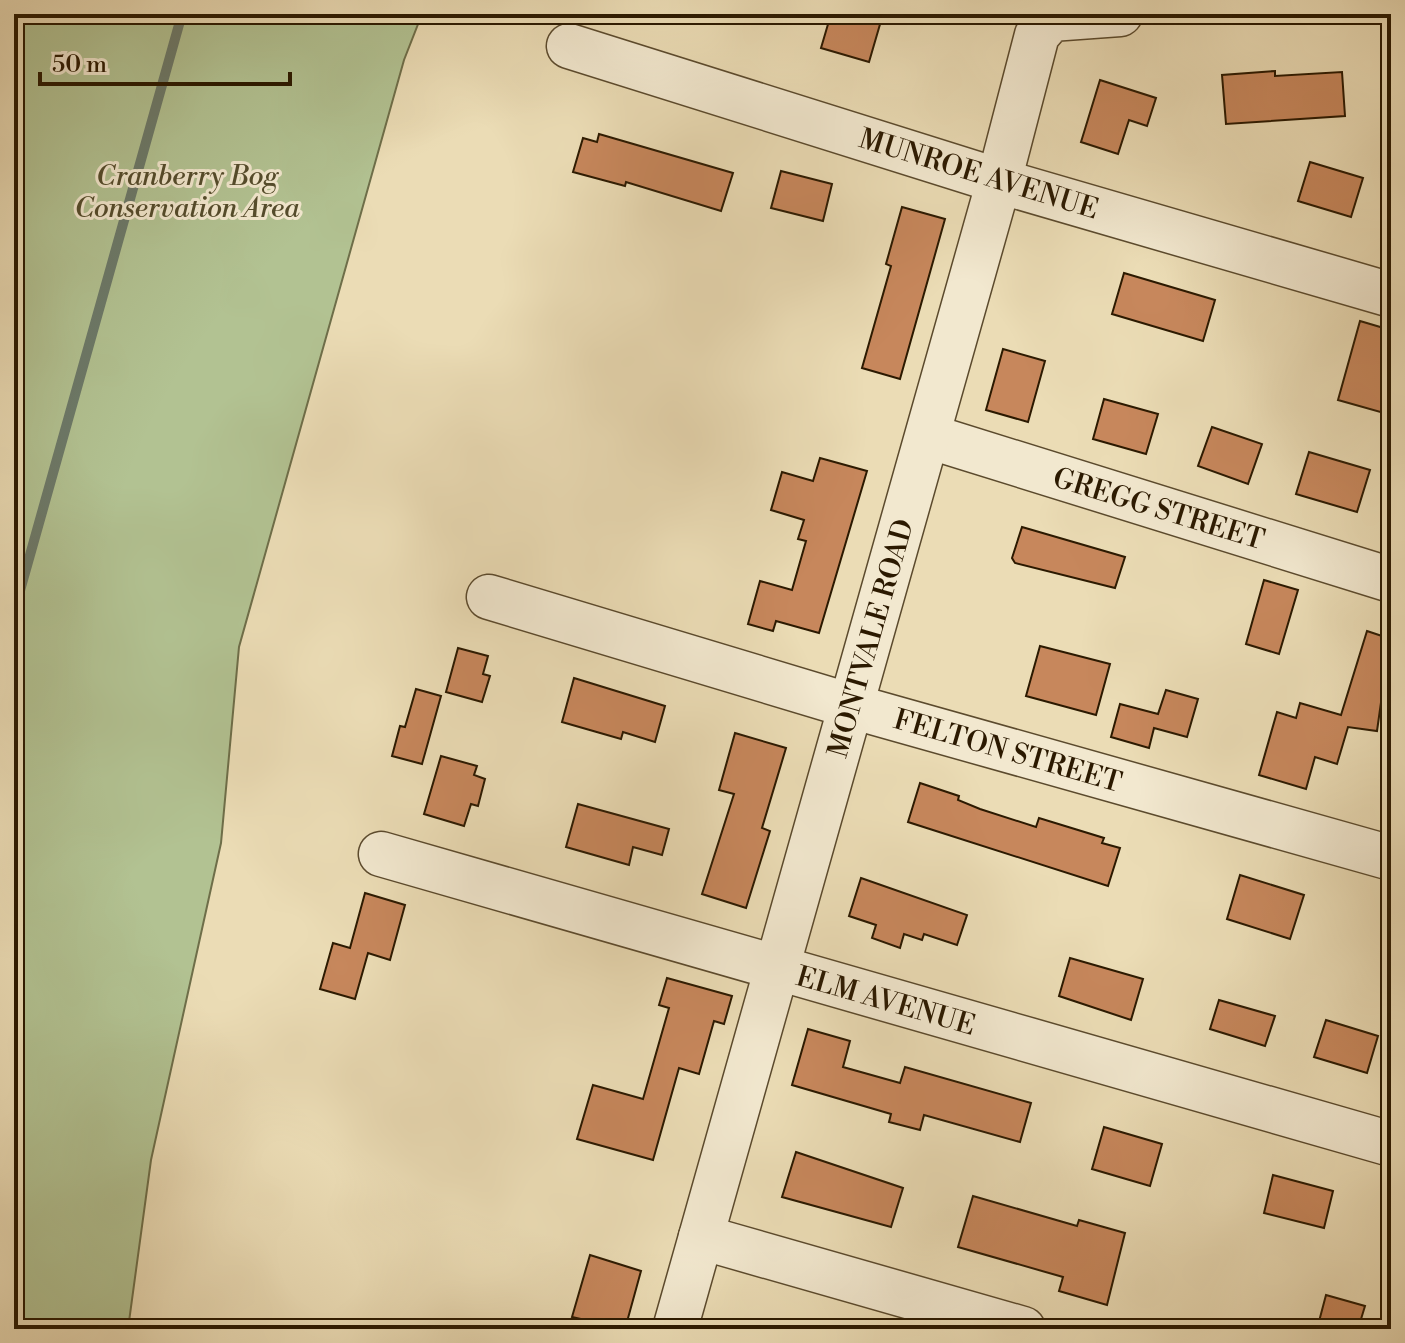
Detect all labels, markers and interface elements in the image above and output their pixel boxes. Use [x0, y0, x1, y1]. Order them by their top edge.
scale bar [40, 36, 290, 86]
text: 50 m [52, 50, 107, 80]
street label: MUNROE AVENUE [855, 121, 1103, 228]
park label: Cranberry Bog Conservation Area [75, 159, 300, 226]
street label: GREGG STREET [1049, 461, 1269, 558]
street label: MONTVALE ROAD [821, 515, 922, 762]
street label: FELTON STREET [890, 702, 1126, 801]
street label: ELM AVENUE [792, 959, 979, 1044]

